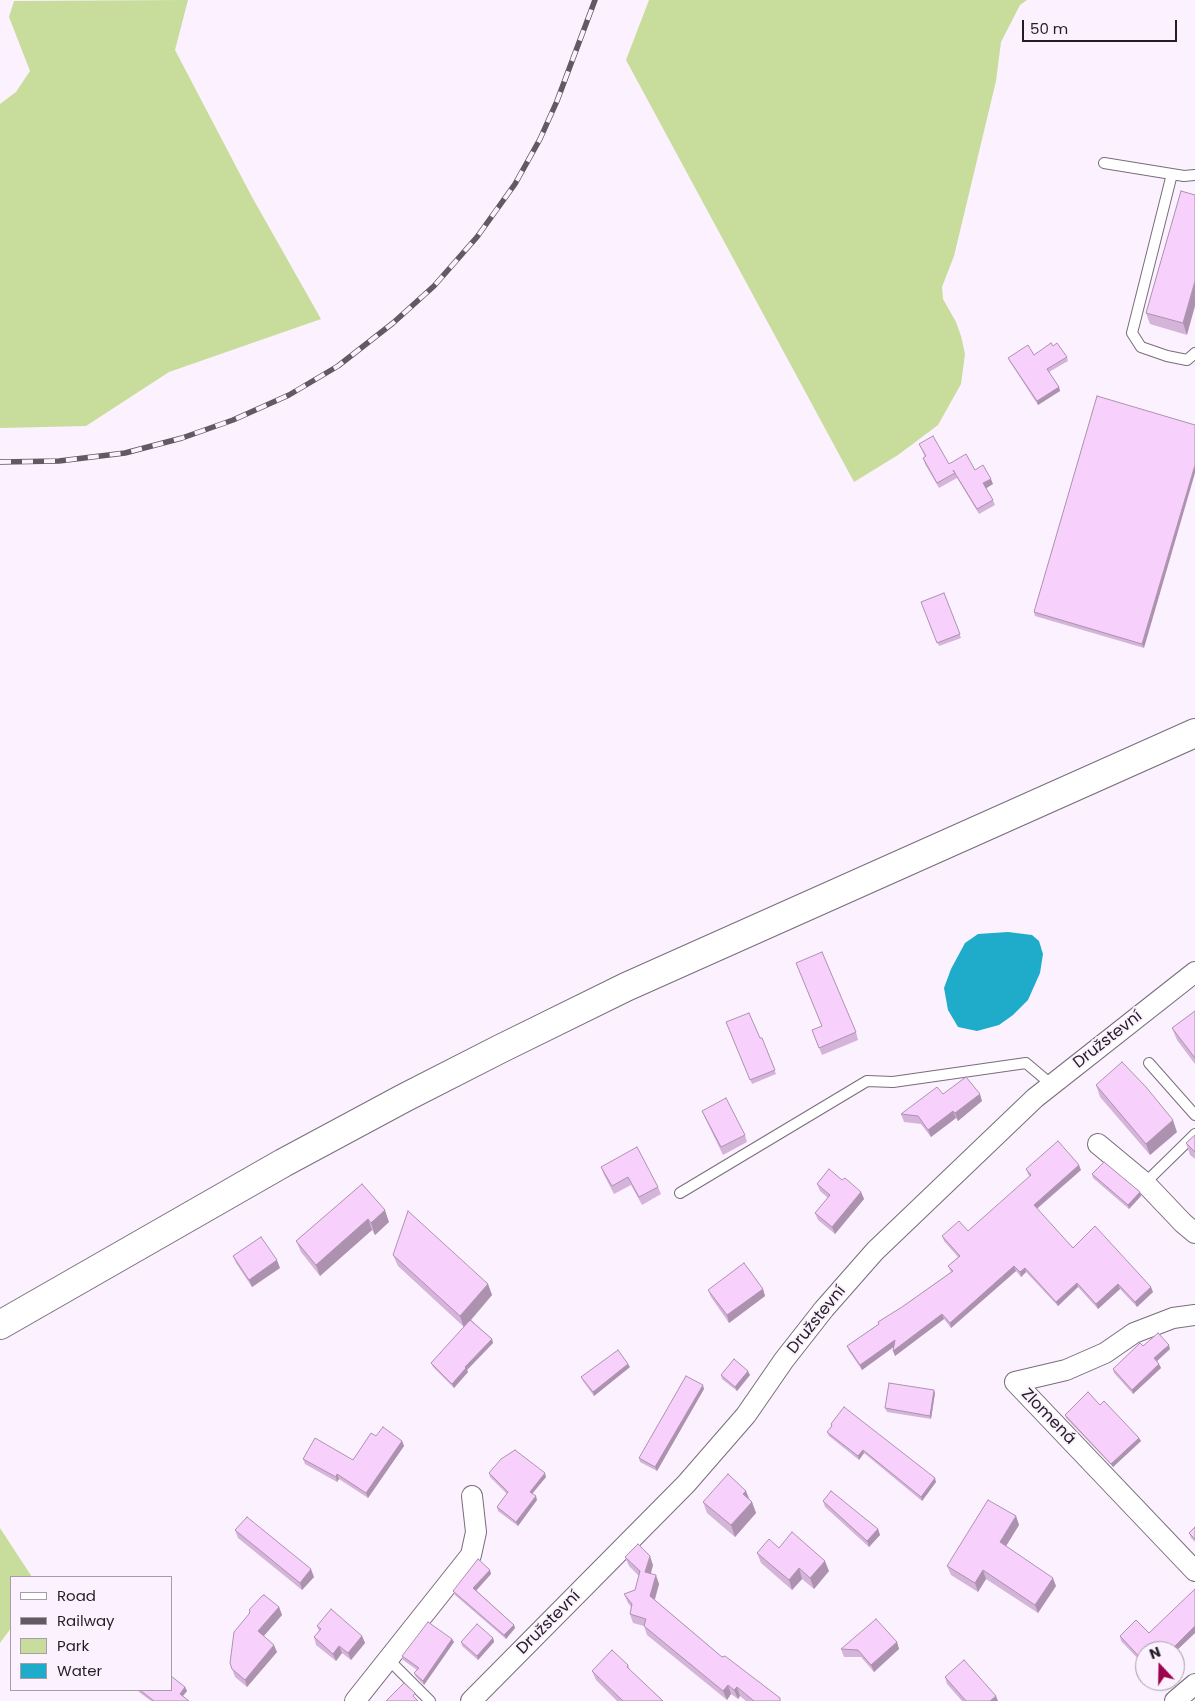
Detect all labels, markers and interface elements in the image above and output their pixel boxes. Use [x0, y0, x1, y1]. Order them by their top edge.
scale bar [1025, 10, 1180, 42]
text: 50 m [1030, 18, 1068, 39]
street label: Družstevní [1070, 1007, 1146, 1073]
street label: Družstevní [784, 1282, 850, 1358]
street label: Zlomená [1017, 1385, 1079, 1449]
legend [10, 1576, 172, 1691]
text: Road [57, 1585, 96, 1606]
street label: Družstevní [513, 1587, 585, 1659]
text: Railway [57, 1610, 115, 1631]
text: Park [57, 1635, 89, 1656]
north arrow [1135, 1641, 1185, 1691]
text: N [1146, 1642, 1163, 1664]
text: Water [57, 1660, 102, 1681]

